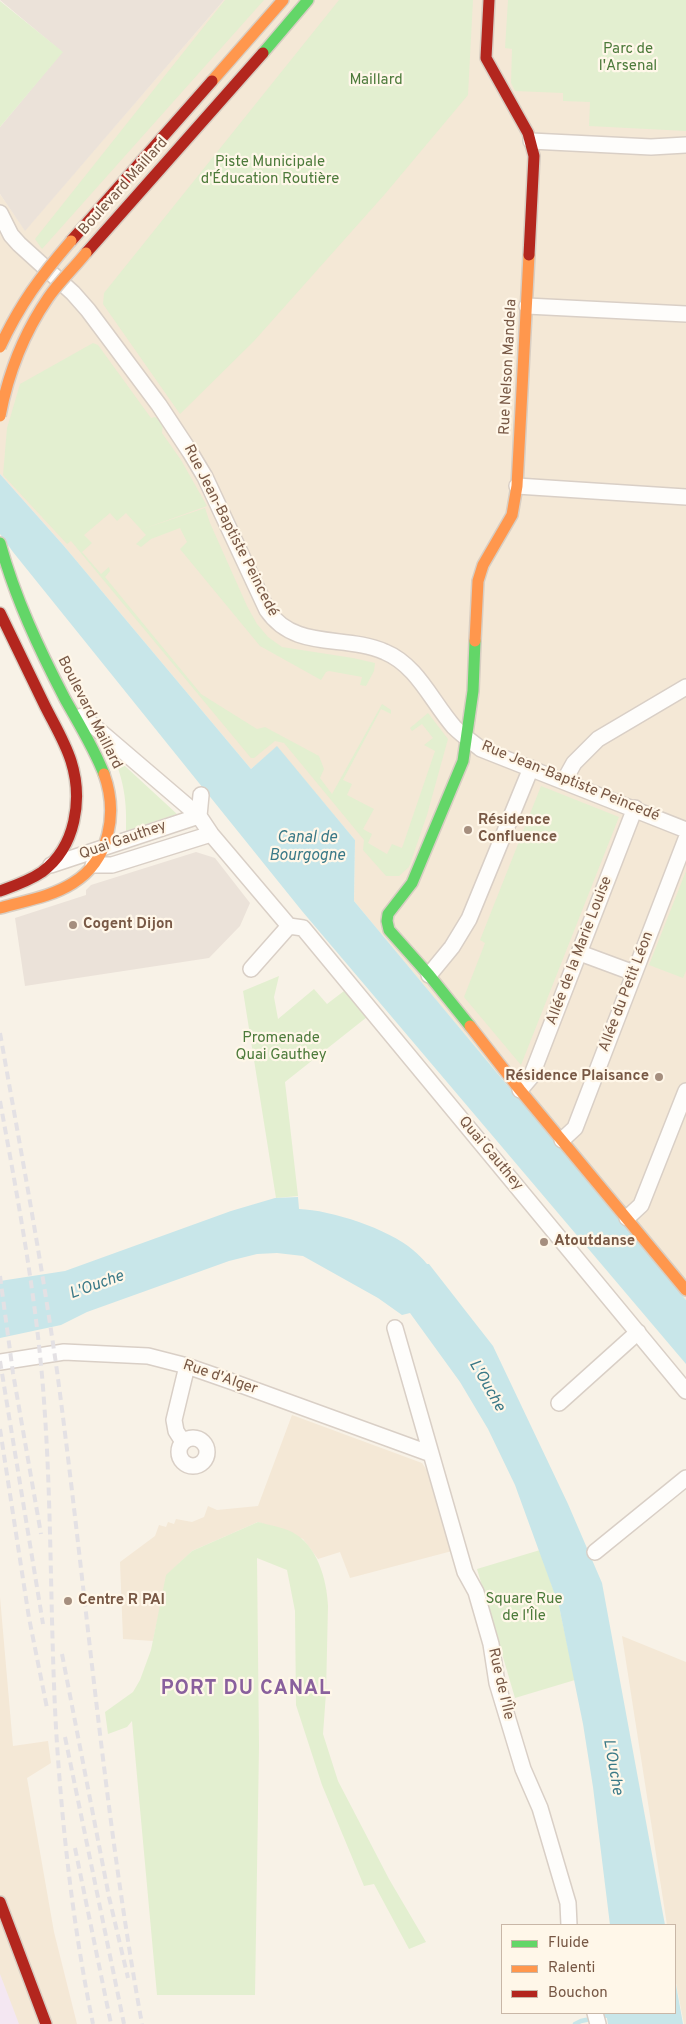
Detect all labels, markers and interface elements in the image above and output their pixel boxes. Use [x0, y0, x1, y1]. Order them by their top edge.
park label: Parc de l'Arsenal [599, 41, 657, 76]
park label: Maillard [349, 72, 403, 90]
street label: Boulevard Maillard [76, 135, 172, 239]
park label: Piste Municipale d'Éducation Routière [201, 154, 339, 189]
street label: Rue Nelson Mandela [496, 299, 522, 435]
street label: Rue Jean-Baptiste Peincedé [179, 442, 281, 620]
street label: Boulevard Maillard [53, 653, 125, 773]
street label: Rue Jean-Baptiste Peincedé [478, 738, 662, 826]
place label: Résidence Confluence [478, 812, 557, 847]
street label: Quai Gauthey [77, 818, 169, 864]
marker: Résidence Confluence [462, 824, 474, 836]
water label: Canal de Bourgogne [269, 829, 345, 867]
street label: Allée de la Marie Louise [543, 874, 617, 1028]
place label: Cogent Dijon [83, 916, 173, 934]
marker: Cogent Dijon [67, 919, 79, 931]
street label: Allée du Petit Léon [596, 929, 658, 1055]
park label: Promenade Quai Gauthey [235, 1030, 327, 1065]
place label: Résidence Plaisance [505, 1068, 649, 1086]
marker: Résidence Plaisance [653, 1071, 665, 1083]
street label: Quai Gauthey [454, 1113, 526, 1195]
place label: Atoutdanse [554, 1233, 635, 1251]
marker: Atoutdanse [538, 1236, 550, 1248]
water label: L'Ouche [67, 1267, 127, 1305]
street label: Rue d'Alger [180, 1357, 260, 1399]
water label: L'Ouche [464, 1357, 508, 1415]
park label: Square Rue de l'Île [485, 1591, 563, 1626]
place label: Centre R PAI [78, 1592, 165, 1610]
marker: Centre R PAI [62, 1595, 74, 1607]
street label: Rue de l'Île [483, 1646, 517, 1722]
district label: PORT DU CANAL [159, 1678, 333, 1702]
water label: L'Ouche [598, 1738, 626, 1796]
legend [501, 1924, 676, 2014]
text: Fluide [548, 1934, 589, 1953]
text: Ralenti [548, 1959, 595, 1978]
text: Bouchon [548, 1984, 608, 2003]

